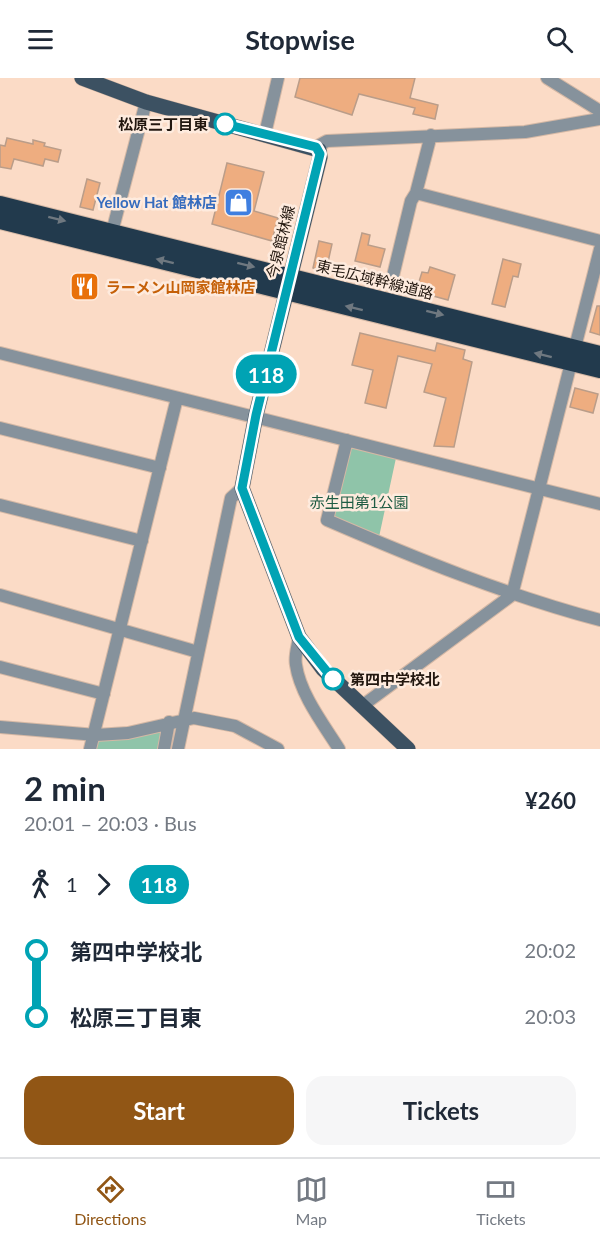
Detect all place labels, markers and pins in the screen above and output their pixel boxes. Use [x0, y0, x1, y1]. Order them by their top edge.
marker: 松原三丁目東 [214, 113, 236, 135]
place label: 松原三丁目東 [118, 115, 208, 133]
shop icon: Yellow Hat 館林店 [222, 186, 254, 218]
place label: Yellow Hat 館林店 [96, 193, 217, 211]
restaurant icon: ラーメン山岡家館林店 [69, 271, 101, 303]
place label: ラーメン山岡家館林店 [106, 278, 255, 296]
marker: 第四中学校北 [322, 668, 344, 690]
place label: 第四中学校北 [350, 670, 440, 688]

